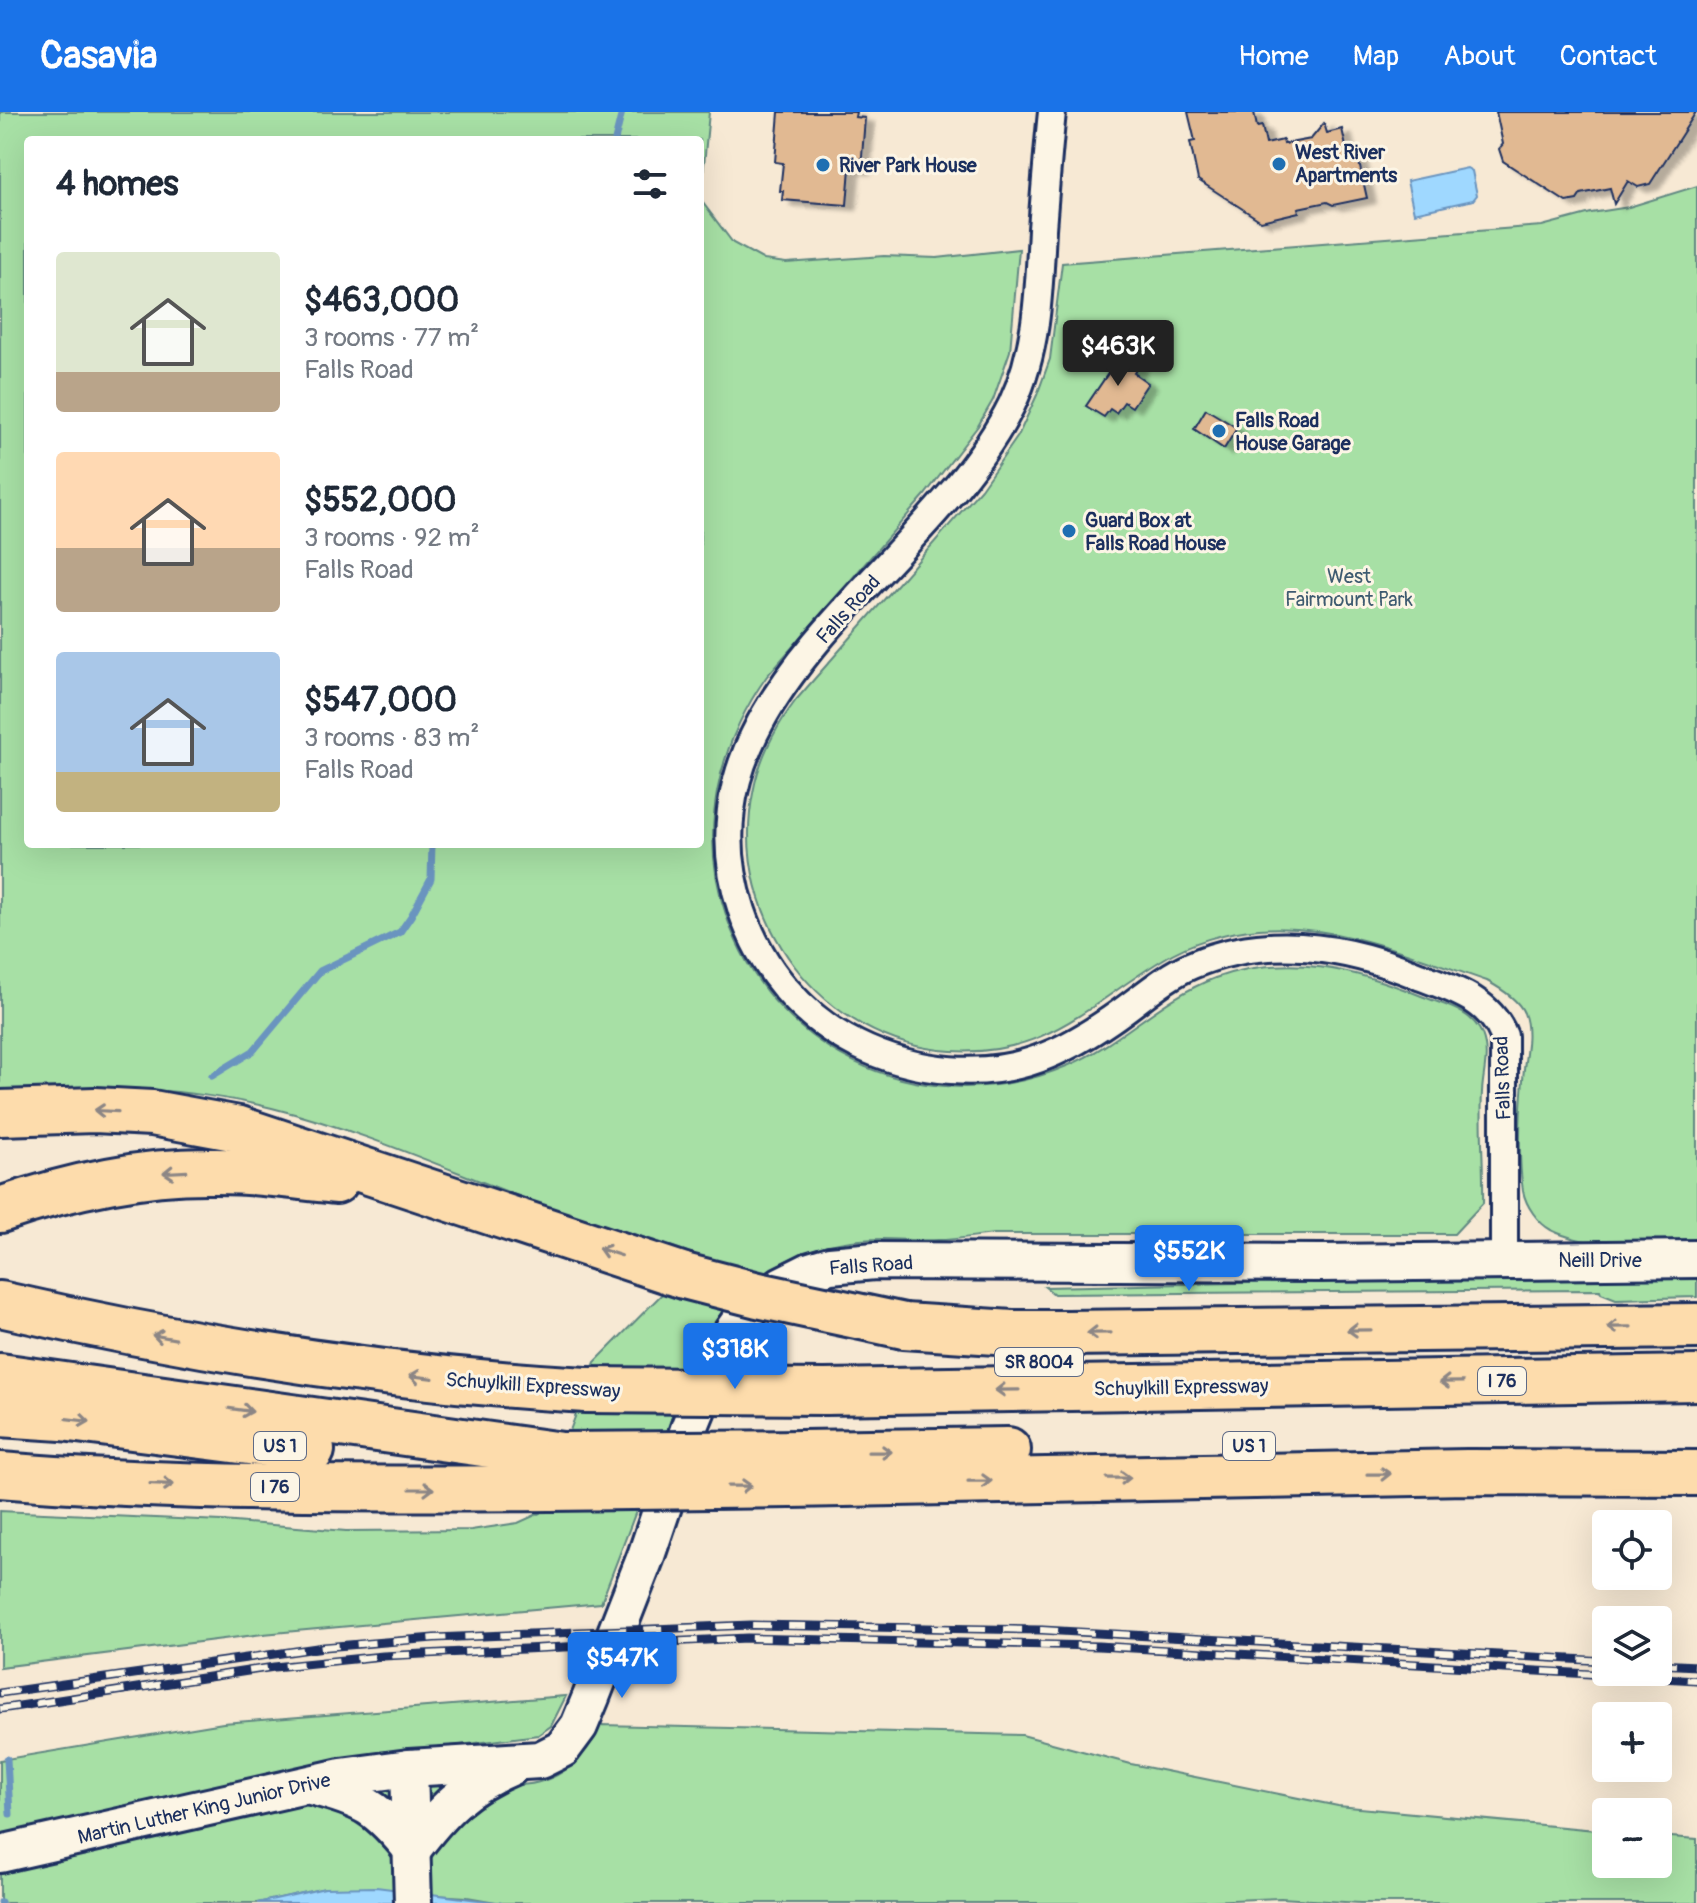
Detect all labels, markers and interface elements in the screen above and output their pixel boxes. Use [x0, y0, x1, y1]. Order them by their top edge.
text: Casavia [40, 32, 157, 80]
text: Home [1238, 39, 1309, 74]
text: Map [1353, 39, 1399, 74]
text: About [1443, 39, 1516, 74]
text: Contact [1560, 39, 1657, 74]
place label: West River Apartments [1295, 140, 1397, 188]
place label: River Park House [839, 153, 978, 178]
marker: West River Apartments [1270, 155, 1288, 173]
marker: River Park House [814, 156, 832, 174]
icon: filters [628, 162, 672, 206]
text: 4 homes [56, 163, 178, 206]
text: $463,000 [304, 279, 459, 322]
icon: home [120, 284, 216, 380]
pin: $463K [1062, 320, 1174, 388]
text: 3 rooms · 77 m² [304, 322, 479, 354]
text: $463K [1081, 330, 1155, 362]
text: Falls Road [304, 354, 414, 386]
place label: Falls Road House Garage [1235, 408, 1352, 456]
marker: Falls Road House Garage [1210, 422, 1228, 440]
text: $552,000 [304, 479, 457, 522]
icon: home [120, 484, 216, 580]
place label: Guard Box at Falls Road House [1085, 508, 1227, 556]
text: 3 rooms · 92 m² [304, 522, 480, 554]
marker: Guard Box at Falls Road House [1060, 522, 1078, 540]
text: Falls Road [304, 554, 414, 586]
park label: West Fairmount Park [1285, 564, 1414, 612]
street label: Falls Road [811, 570, 886, 649]
text: $547,000 [304, 679, 457, 722]
icon: home [120, 684, 216, 780]
text: 3 rooms · 83 m² [304, 722, 479, 754]
text: Falls Road [304, 754, 414, 786]
street label: Falls Road [1489, 1035, 1516, 1121]
one-way arrow [93, 1103, 120, 1118]
one-way arrow [162, 1165, 189, 1180]
pin: $552K [1133, 1225, 1245, 1293]
text: $552K [1153, 1235, 1225, 1267]
one-way arrow [598, 1243, 623, 1258]
street label: Neill Drive [1558, 1248, 1642, 1273]
street label: Falls Road [828, 1250, 914, 1281]
one-way arrow [1606, 1319, 1633, 1335]
one-way arrow [1346, 1322, 1373, 1338]
pin: $318K [679, 1323, 791, 1391]
one-way arrow [1086, 1325, 1113, 1341]
one-way arrow [152, 1329, 178, 1344]
text: $318K [701, 1333, 769, 1365]
road number: SR 8004 [995, 1348, 1083, 1376]
street label: Schuylkill Expressway [445, 1367, 622, 1404]
road number: I 76 [1478, 1367, 1526, 1395]
one-way arrow [408, 1369, 435, 1384]
street label: Schuylkill Expressway [1093, 1373, 1269, 1402]
one-way arrow [1438, 1374, 1465, 1390]
one-way arrow [994, 1382, 1021, 1397]
one-way arrow [228, 1403, 253, 1418]
one-way arrow [65, 1413, 90, 1428]
road number: US 1 [254, 1432, 306, 1460]
road number: US 1 [1223, 1432, 1275, 1460]
one-way arrow [866, 1444, 893, 1460]
one-way arrow [1365, 1466, 1392, 1482]
one-way arrow [1105, 1470, 1132, 1486]
road number: I 76 [251, 1473, 299, 1501]
one-way arrow [966, 1473, 993, 1489]
one-way arrow [148, 1477, 175, 1492]
one-way arrow [726, 1478, 753, 1494]
one-way arrow [408, 1481, 435, 1497]
map controls [1592, 1510, 1672, 1878]
button: locate [1592, 1510, 1672, 1590]
button: layers [1592, 1606, 1672, 1686]
pin: $547K [566, 1632, 678, 1700]
text: $547K [586, 1642, 658, 1674]
button: + [1592, 1702, 1672, 1782]
street label: Martin Luther King Junior Drive [75, 1767, 333, 1850]
button: − [1592, 1798, 1672, 1878]

